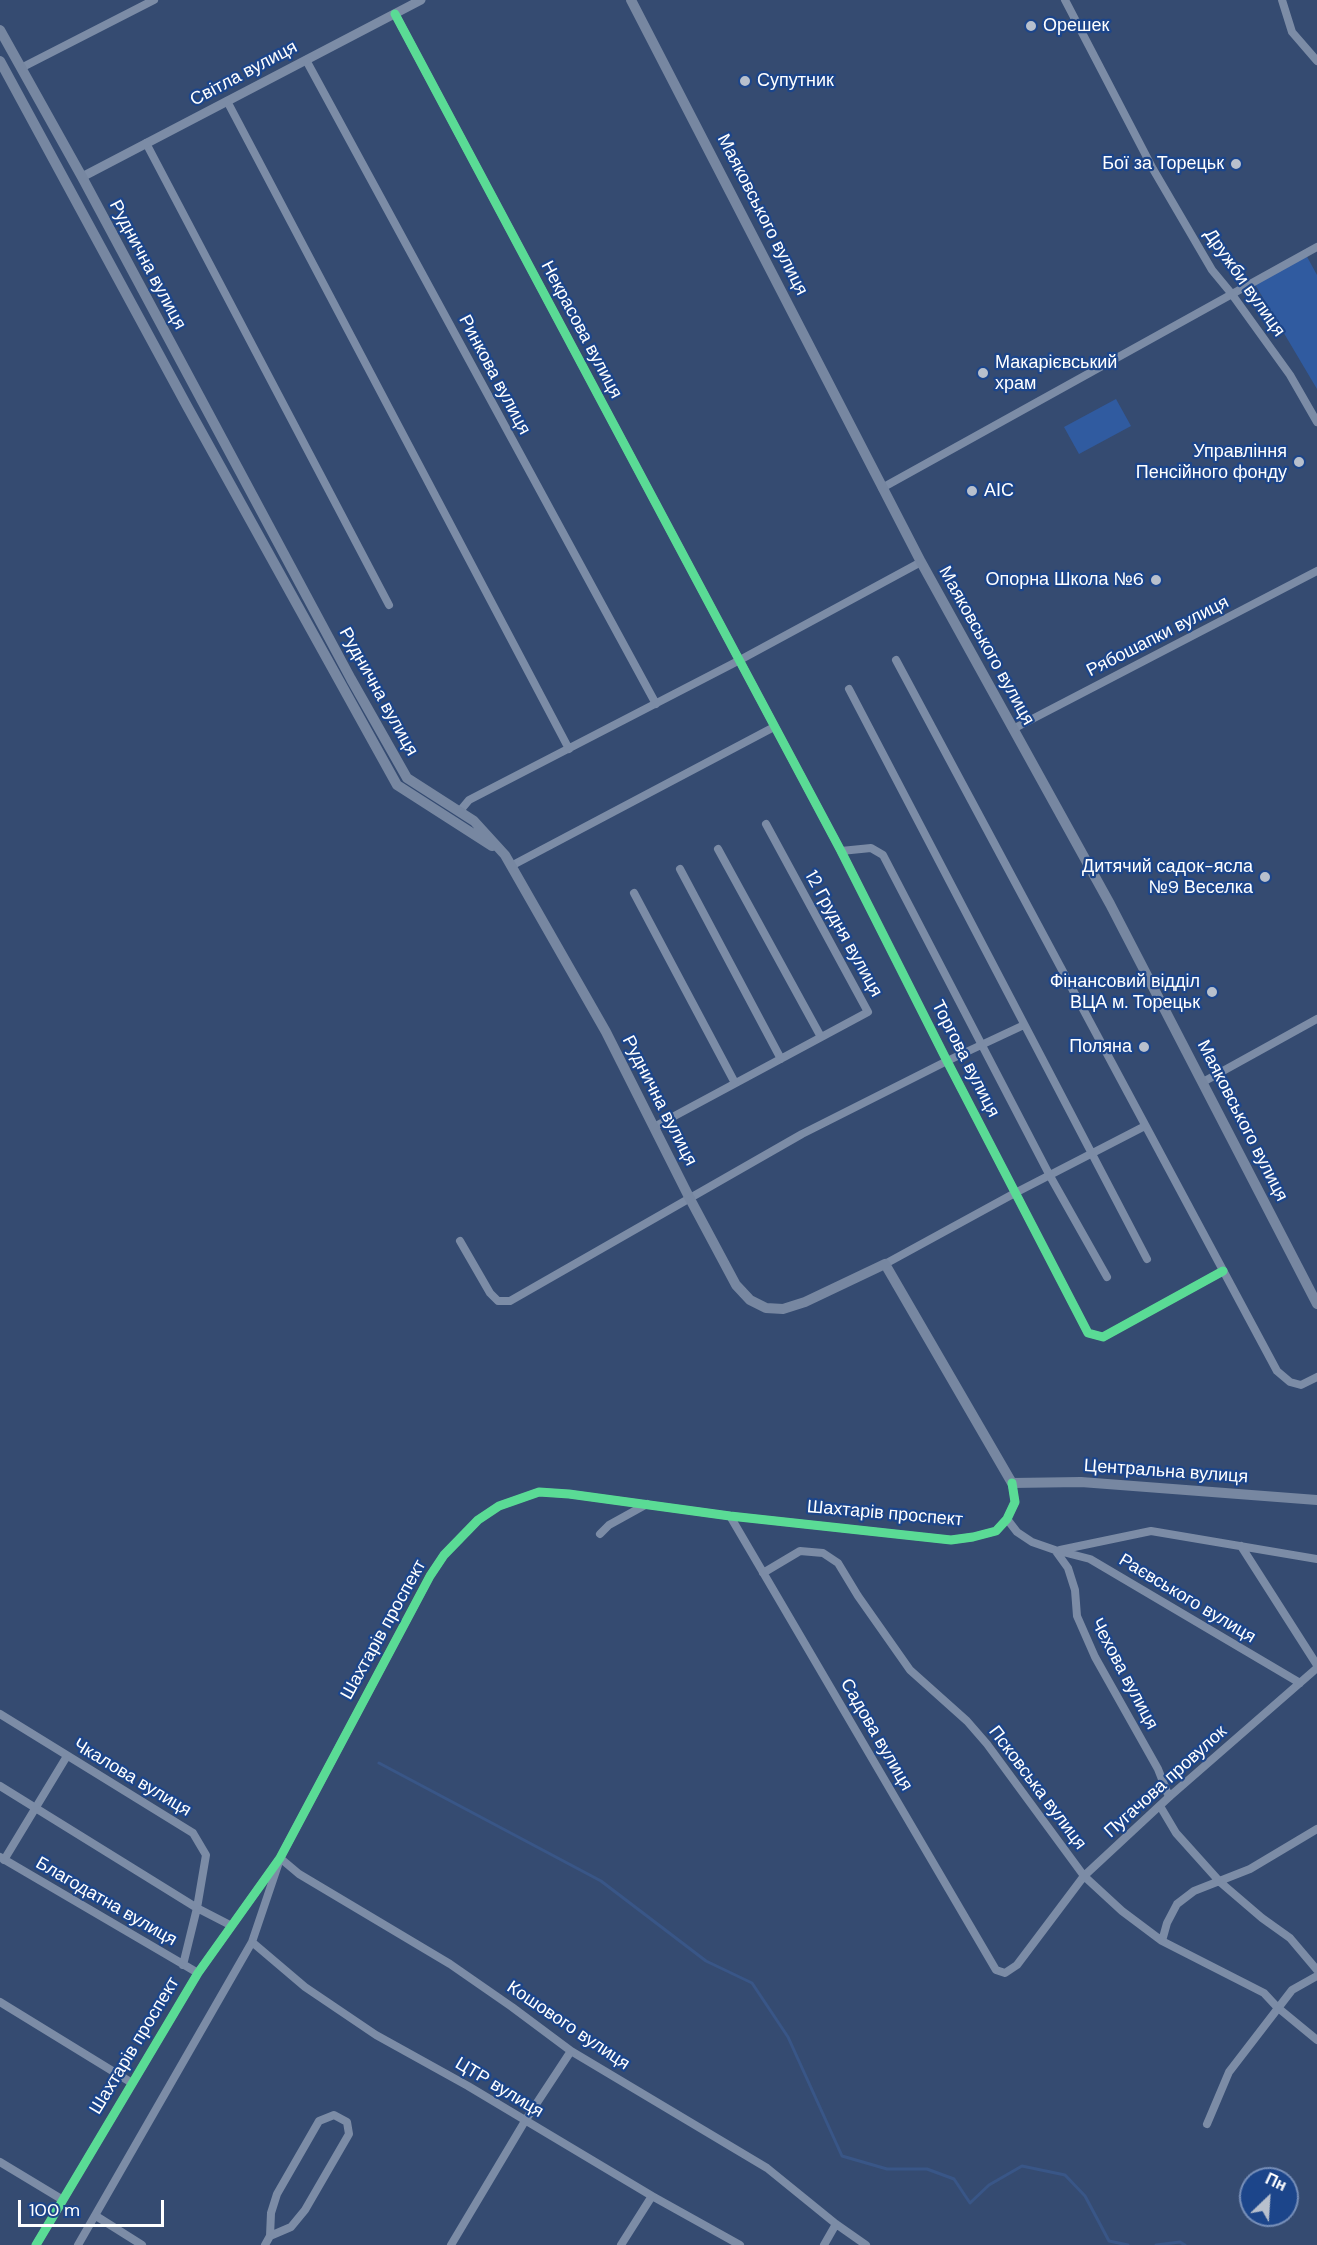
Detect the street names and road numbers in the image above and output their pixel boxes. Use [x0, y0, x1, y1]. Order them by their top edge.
street label: Світла вулиця [187, 37, 301, 111]
street label: Маяковського вулиця [712, 131, 812, 299]
street label: Руднична вулиця [104, 197, 190, 333]
street label: Дружби вулиця [1199, 225, 1289, 341]
street label: Некрасова вулиця [536, 258, 626, 402]
street label: Ринкова вулиця [453, 311, 535, 439]
street label: Маяковського вулиця [933, 563, 1039, 729]
street label: Рябошапки вулиця [1083, 592, 1233, 682]
street label: Руднична вулиця [334, 624, 422, 760]
street label: 12 Грудня вулиця [799, 867, 887, 1001]
street label: Торгова вулиця [926, 997, 1004, 1121]
street label: Руднична вулиця [617, 1032, 701, 1170]
street label: Маяковського вулиця [1192, 1037, 1292, 1205]
street label: Центральна вулиця [1083, 1455, 1249, 1489]
street label: Шахтарів проспект [806, 1496, 964, 1532]
street label: Раєвського вулиця [1115, 1550, 1259, 1648]
street label: Шахтарів проспект [337, 1556, 431, 1704]
street label: Чехова вулиця [1086, 1615, 1162, 1733]
street label: Садова вулиця [835, 1675, 917, 1795]
street label: Пугачова провулок [1100, 1721, 1232, 1843]
street label: Псковська вулиця [983, 1722, 1091, 1854]
street label: Чкалова вулиця [69, 1734, 195, 1822]
street label: Благодатна вулиця [32, 1853, 180, 1951]
street label: Шахтарів проспект [85, 1973, 185, 2119]
street label: Кошового вулиця [502, 1977, 634, 2075]
street label: ЦТР вулиця [451, 2053, 547, 2123]

